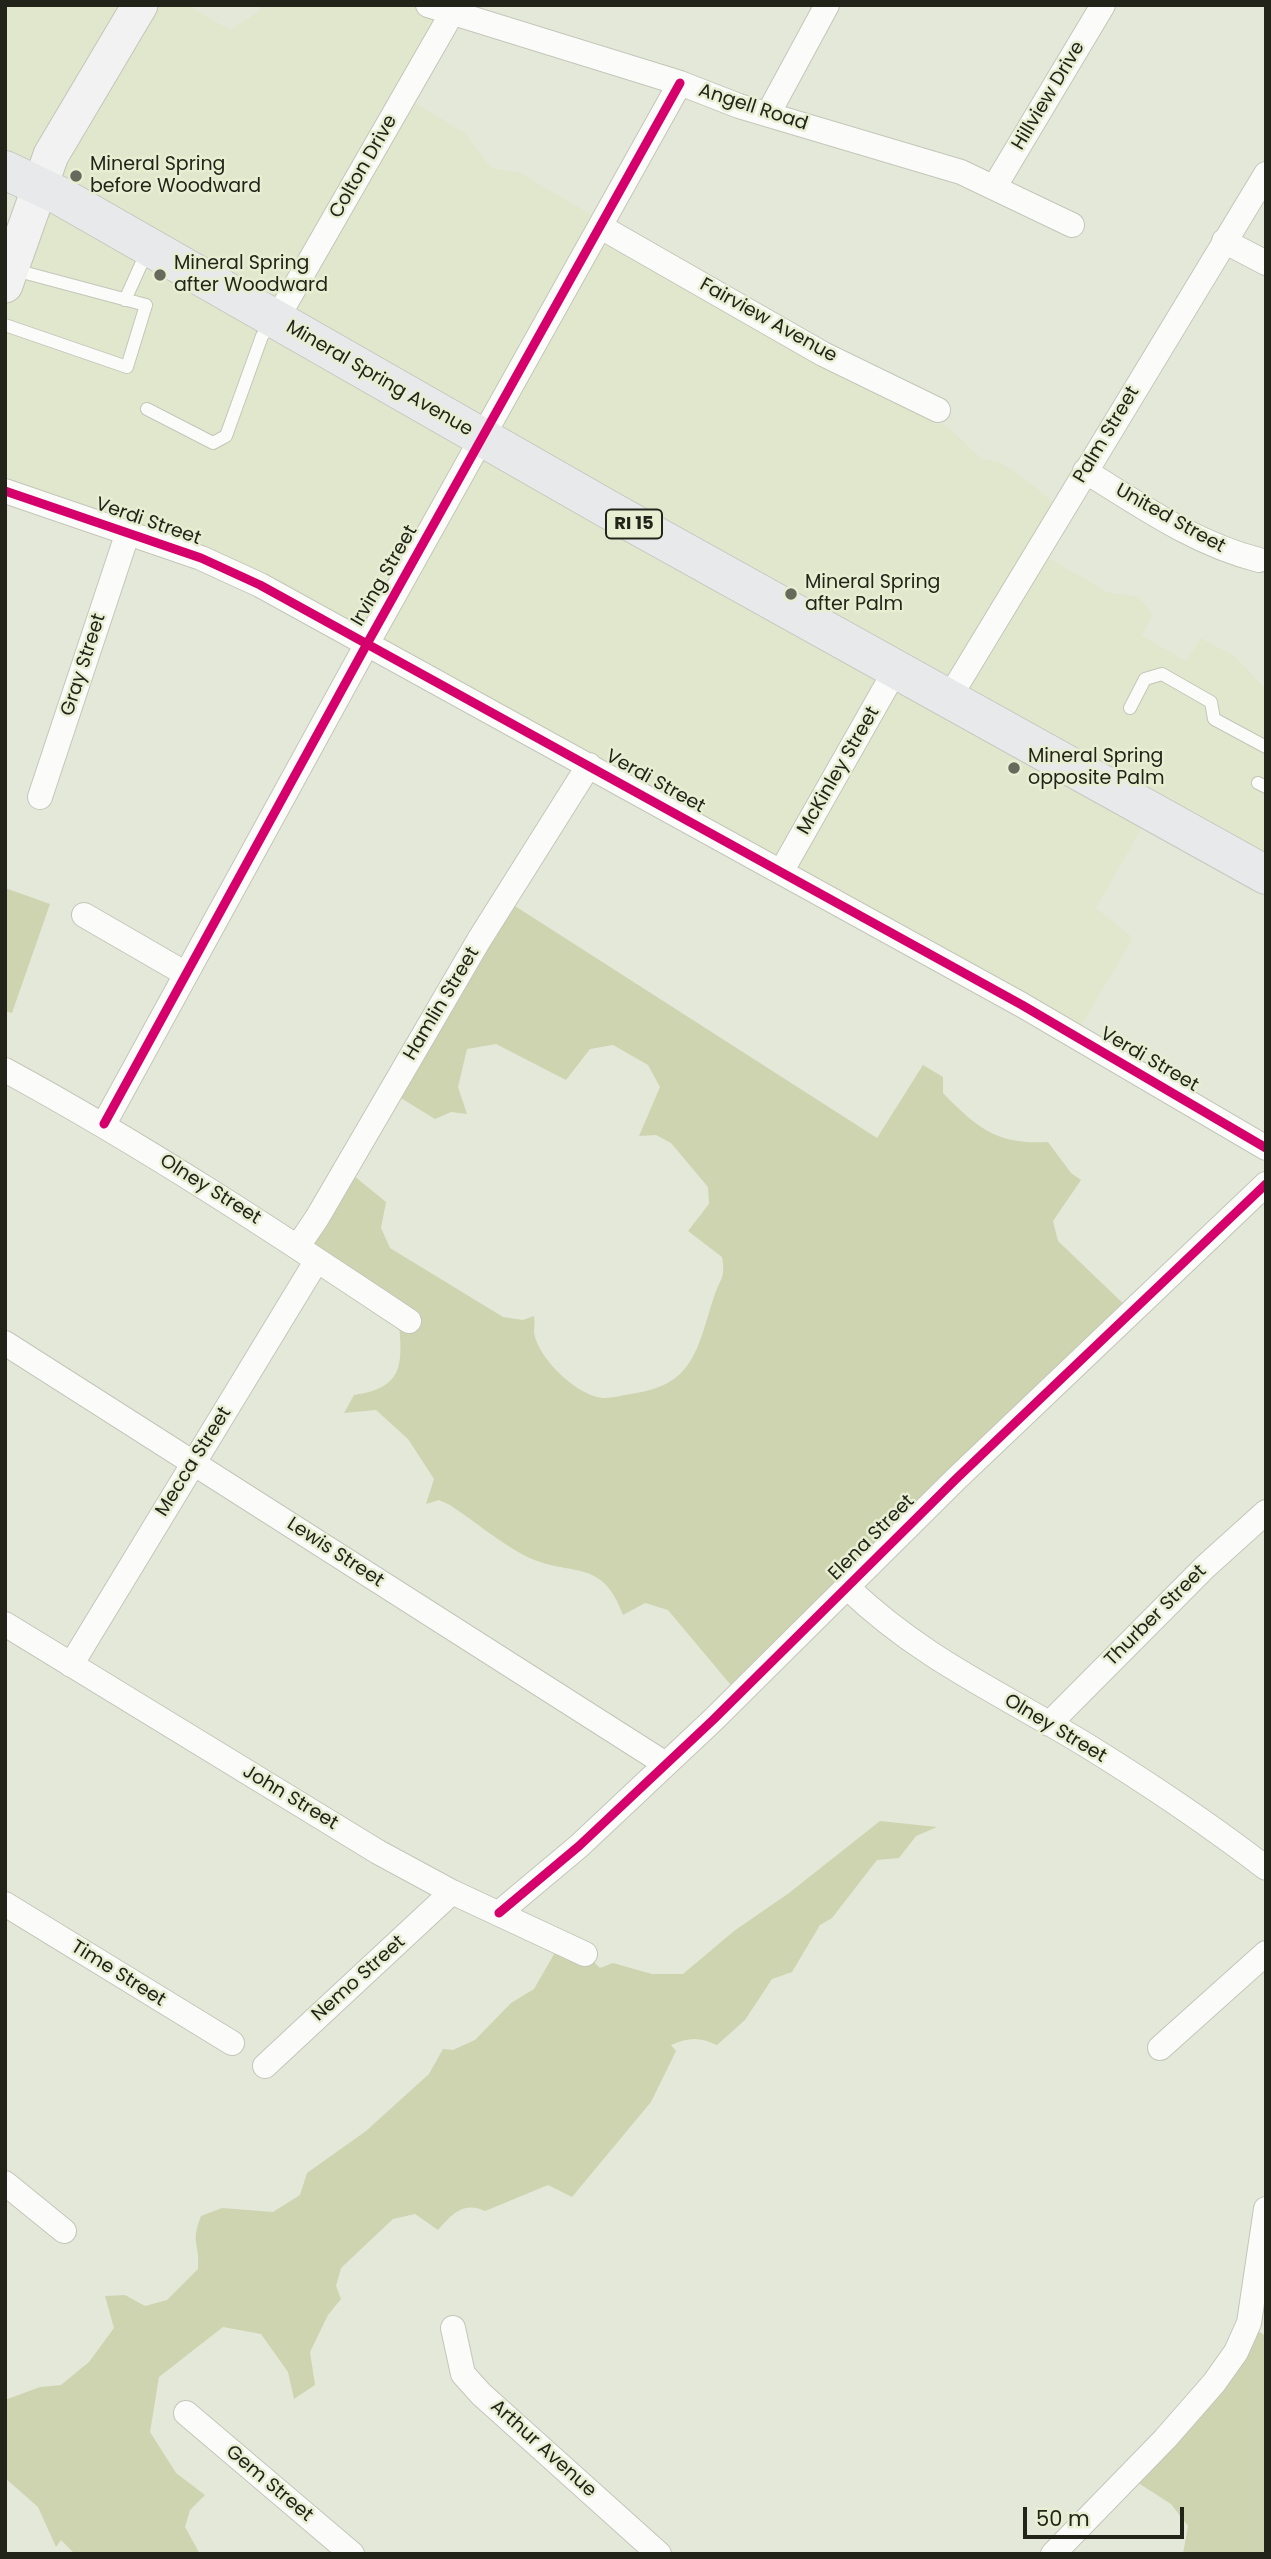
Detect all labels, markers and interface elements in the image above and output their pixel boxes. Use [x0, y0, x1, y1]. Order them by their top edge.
street label: Hillview Drive [1008, 38, 1090, 154]
street label: Angell Road [696, 80, 810, 136]
street label: Colton Drive [325, 111, 403, 223]
place label: Mineral Spring before Woodward [90, 154, 261, 198]
marker: Mineral Spring before Woodward [68, 168, 84, 184]
place label: Mineral Spring after Woodward [174, 253, 328, 297]
marker: Mineral Spring after Woodward [152, 267, 168, 283]
street label: Fairview Avenue [695, 274, 841, 368]
street label: Mineral Spring Avenue [282, 316, 476, 442]
street label: Palm Street [1069, 383, 1145, 487]
street label: United Street [1111, 479, 1229, 559]
street label: Verdi Street [92, 493, 204, 551]
road number: RI 15 [606, 510, 662, 538]
street label: Irving Street [347, 521, 423, 631]
place label: Mineral Spring after Palm [805, 572, 940, 616]
marker: Mineral Spring after Palm [783, 586, 799, 602]
street label: Gray Street [57, 611, 111, 719]
street label: McKinley Street [793, 703, 885, 839]
street label: Verdi Street [601, 745, 709, 819]
place label: Mineral Spring opposite Palm [1028, 746, 1164, 790]
marker: Mineral Spring opposite Palm [1006, 760, 1022, 776]
street label: Hamlin Street [399, 943, 485, 1065]
street label: Verdi Street [1096, 1023, 1202, 1097]
street label: Olney Street [155, 1150, 265, 1230]
street label: Mecca Street [151, 1403, 237, 1521]
street label: Elena Street [824, 1490, 920, 1586]
street label: Lewis Street [282, 1513, 388, 1593]
street label: Thurber Street [1101, 1561, 1211, 1671]
street label: Olney Street [1000, 1690, 1110, 1768]
street label: John Street [238, 1761, 342, 1835]
street label: Nemo Street [308, 1931, 410, 2027]
street label: Time Street [67, 1936, 169, 2012]
street label: Arthur Avenue [485, 2395, 601, 2503]
street label: Gem Street [221, 2441, 317, 2527]
scale bar [1026, 2492, 1187, 2536]
text: 50 m [1036, 2504, 1090, 2533]

